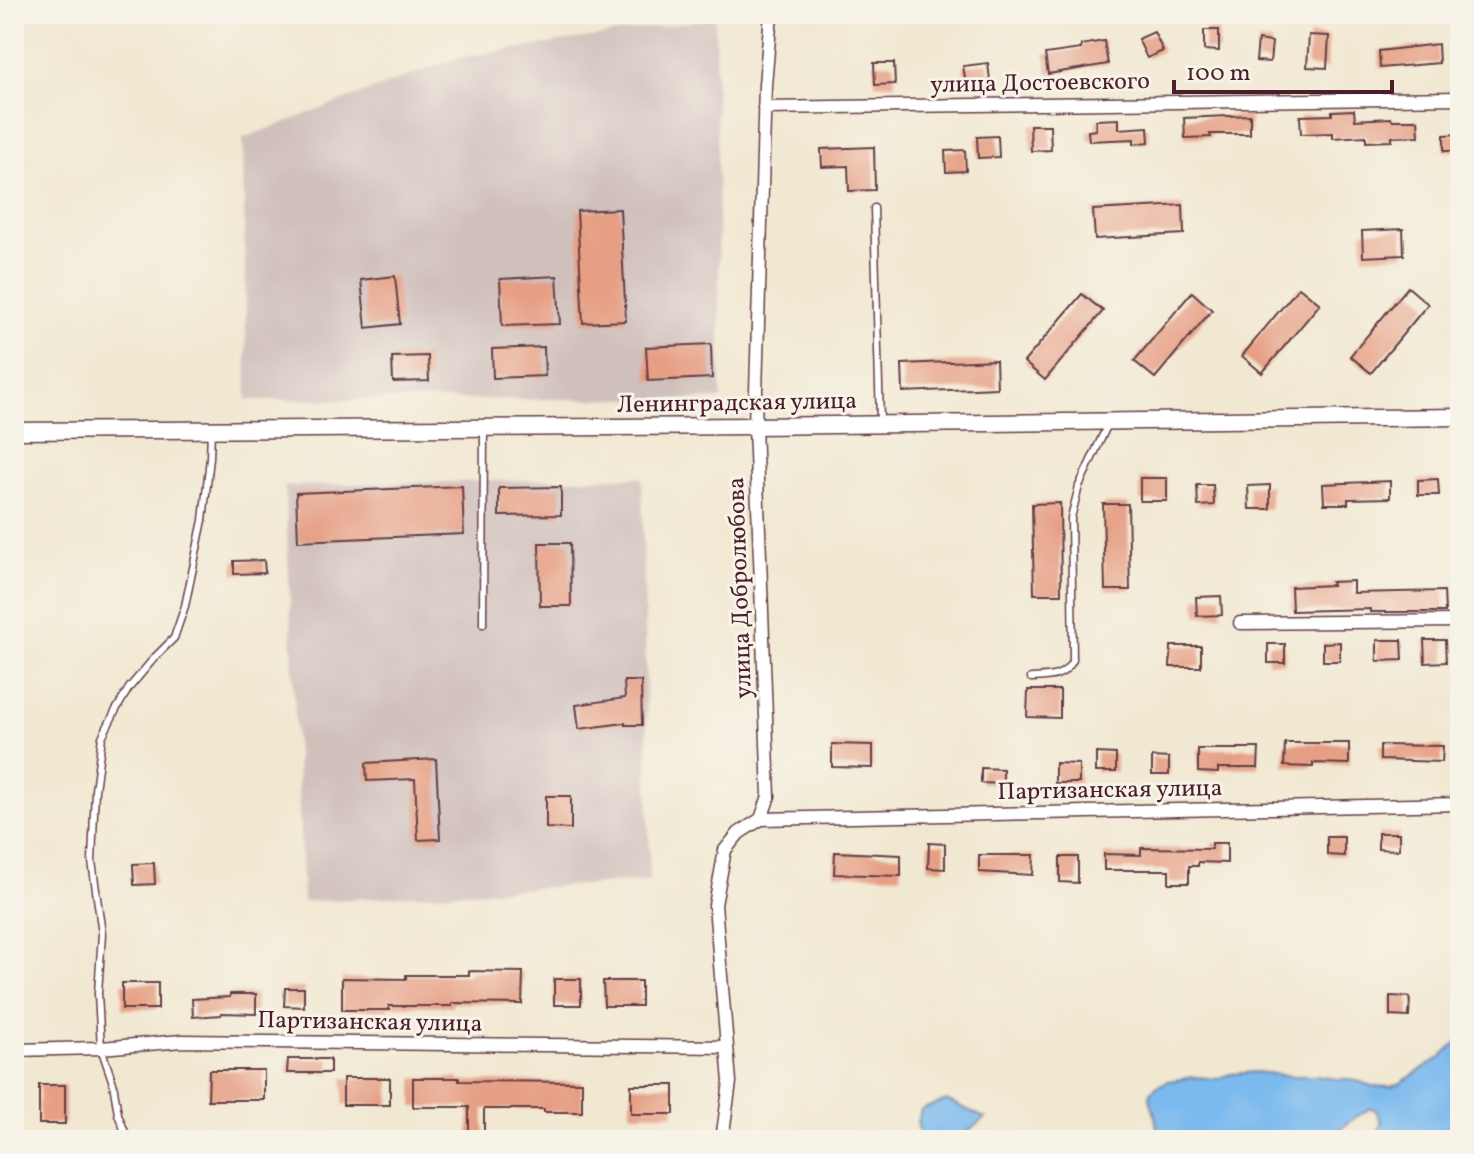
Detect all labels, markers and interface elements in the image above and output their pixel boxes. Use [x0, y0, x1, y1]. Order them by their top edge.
scale bar [1174, 44, 1392, 94]
text: 100 m [1186, 57, 1251, 91]
street label: улица Достоевского [930, 65, 1150, 103]
street label: Ленинградская улица [617, 385, 857, 423]
street label: улица Добролюбова [720, 476, 762, 699]
street label: Партизанская улица [997, 772, 1223, 810]
street label: Партизанская улица [257, 1004, 483, 1042]

